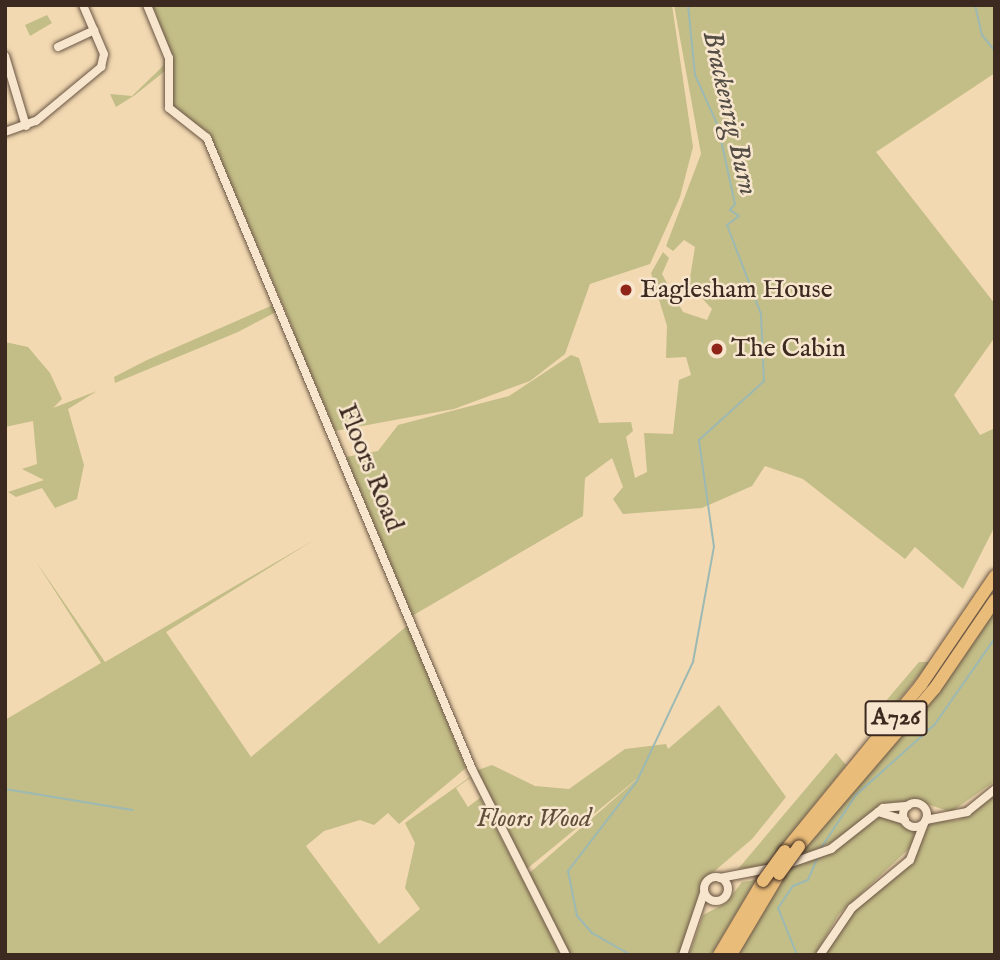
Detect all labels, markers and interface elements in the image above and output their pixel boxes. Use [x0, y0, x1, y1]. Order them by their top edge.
water label: Brackenrig Burn [694, 27, 764, 199]
place label: Eaglesham House [640, 274, 833, 306]
marker: Eaglesham House [618, 282, 634, 298]
place label: The Cabin [731, 333, 846, 365]
marker: The Cabin [709, 341, 725, 357]
street label: Floors Road [330, 400, 410, 536]
road number: A726 [864, 698, 928, 738]
park label: Floors Wood [477, 803, 591, 835]

